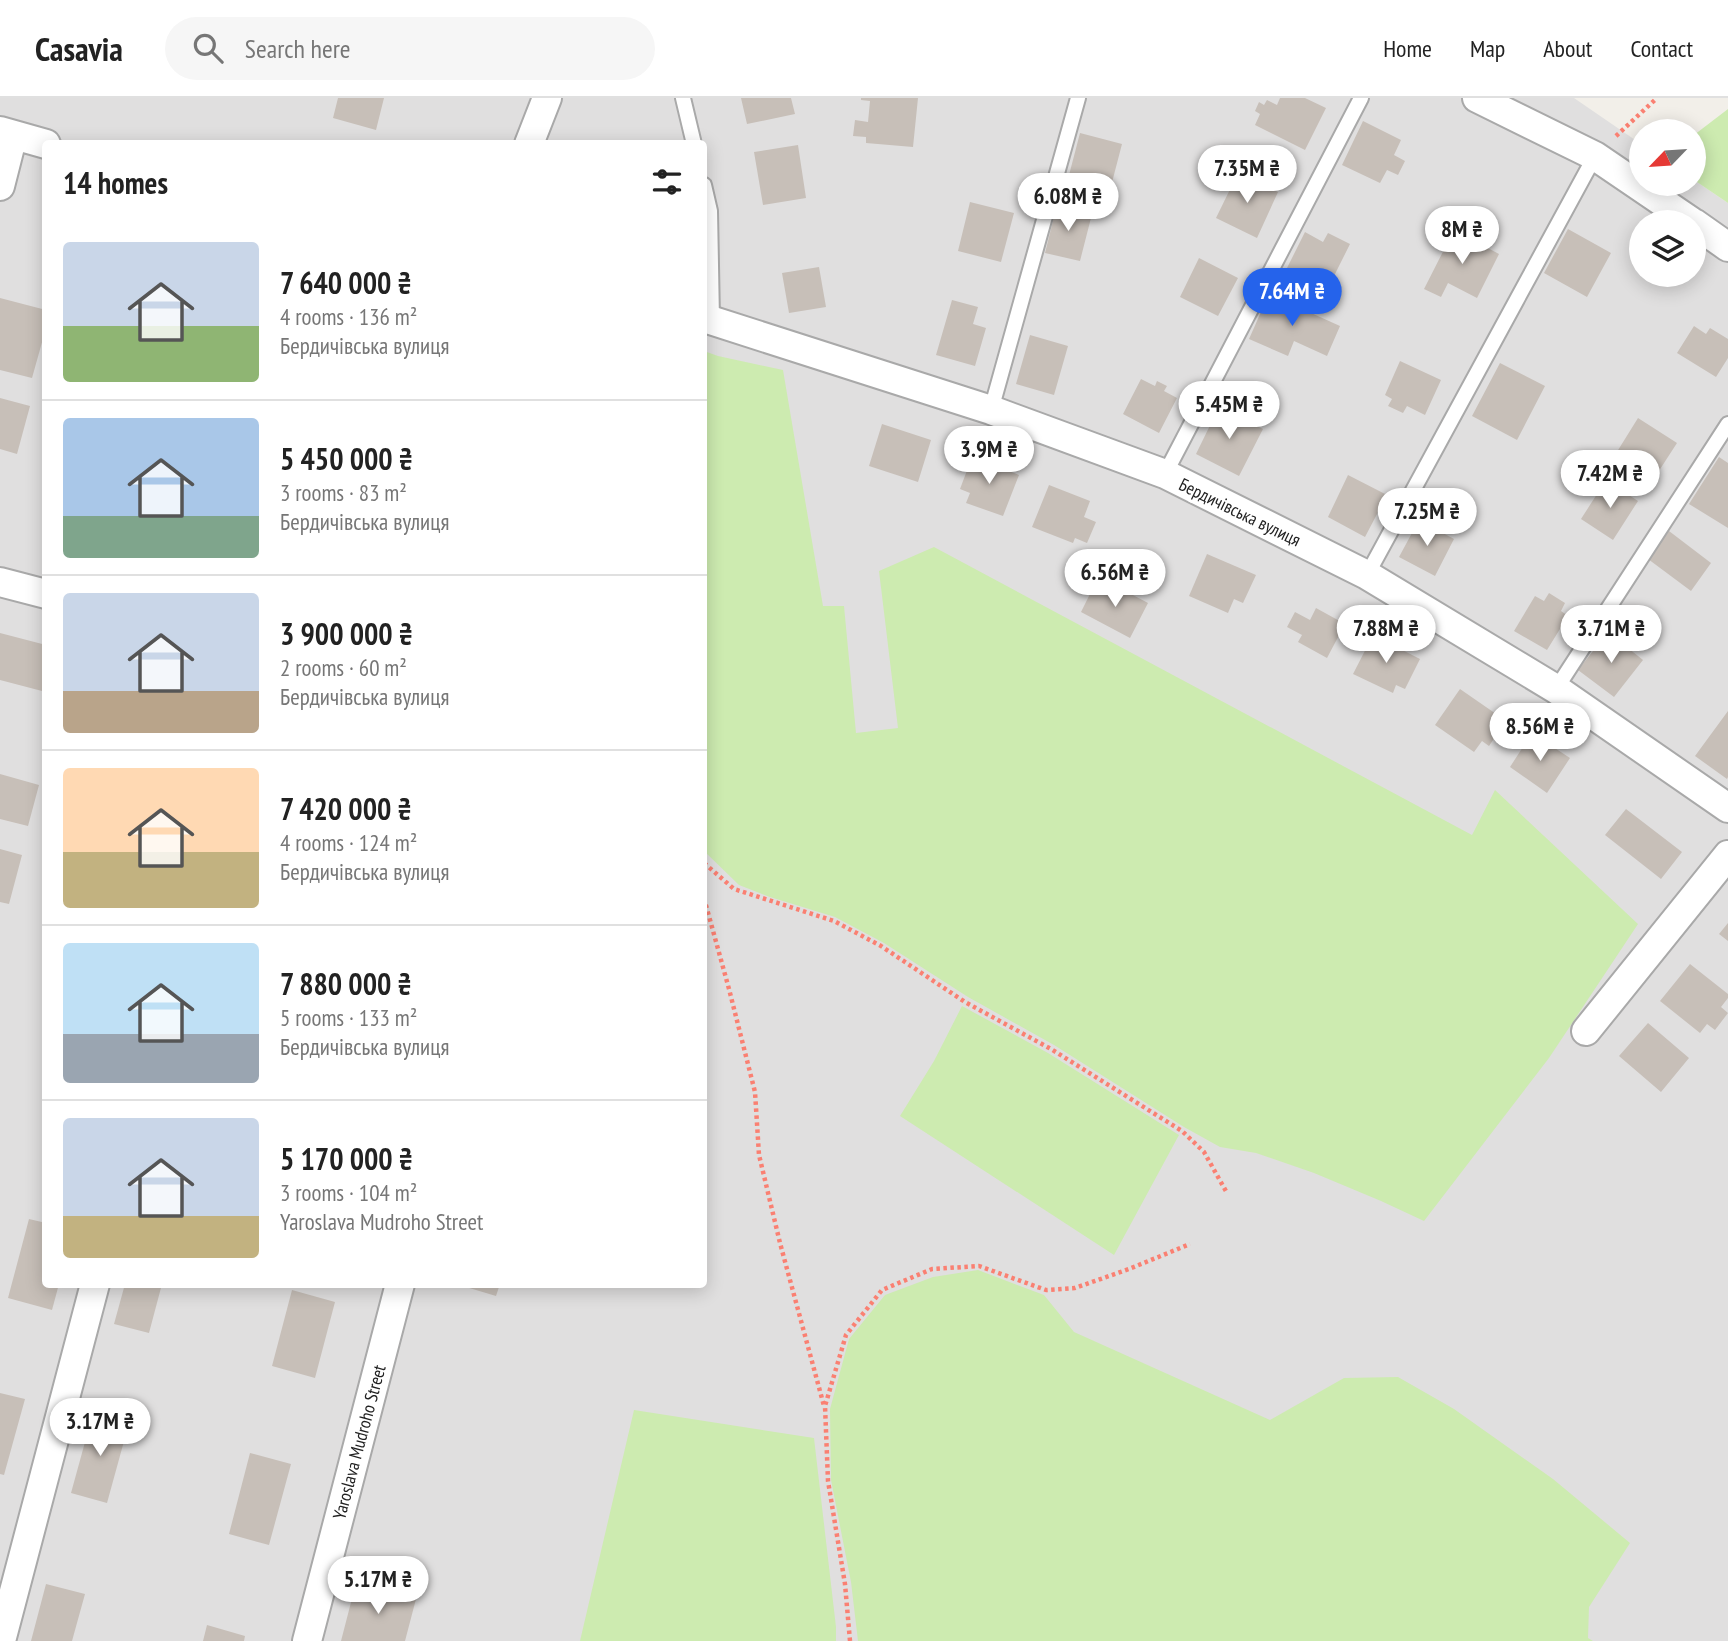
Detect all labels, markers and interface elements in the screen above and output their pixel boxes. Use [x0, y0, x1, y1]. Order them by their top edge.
search box [165, 17, 655, 80]
text: Casavia [35, 27, 123, 70]
icon: search [189, 29, 227, 67]
text: Search here [245, 32, 351, 65]
text: Home [1383, 33, 1432, 64]
text: Map [1470, 33, 1505, 64]
text: About [1543, 33, 1592, 64]
text: Contact [1630, 33, 1693, 64]
north arrow [1629, 119, 1706, 196]
map controls [1629, 119, 1706, 287]
pin: 7.35M ₴ [1182, 146, 1312, 205]
text: 7.35M ₴ [1214, 153, 1280, 182]
text: 14 homes [63, 163, 168, 202]
icon: filters [648, 163, 686, 201]
pin: 6.08M ₴ [1003, 174, 1133, 233]
text: 6.08M ₴ [1034, 181, 1102, 210]
pin: 8M ₴ [1421, 206, 1503, 266]
button: layers [1629, 210, 1706, 287]
text: 8M ₴ [1441, 214, 1483, 243]
text: 7 640 000 ₴ [280, 263, 412, 302]
pin: 7.64M ₴ [1227, 268, 1357, 328]
icon: home [119, 270, 203, 354]
text: 7.64M ₴ [1259, 276, 1325, 305]
text: 4 rooms · 136 m² [280, 302, 417, 331]
text: Бердичівська вулиця [280, 331, 449, 360]
pin: 5.45M ₴ [1164, 382, 1294, 441]
text: 5.45M ₴ [1195, 389, 1263, 418]
pin: 3.9M ₴ [932, 426, 1046, 486]
text: 3.9M ₴ [960, 434, 1018, 463]
text: 5 450 000 ₴ [280, 439, 413, 478]
icon: home [119, 446, 203, 530]
pin: 7.42M ₴ [1545, 450, 1675, 510]
text: 7.42M ₴ [1577, 458, 1643, 487]
street label: Бердичівська вулиця [1175, 473, 1305, 551]
text: 3 rooms · 83 m² [280, 478, 407, 507]
pin: 7.25M ₴ [1362, 489, 1492, 548]
text: 7.25M ₴ [1394, 496, 1460, 525]
text: Бердичівська вулиця [280, 507, 449, 536]
pin: 6.56M ₴ [1050, 550, 1180, 609]
text: 6.56M ₴ [1081, 557, 1149, 586]
pin: 7.88M ₴ [1321, 606, 1451, 665]
pin: 3.71M ₴ [1546, 606, 1676, 665]
text: 7.88M ₴ [1353, 613, 1419, 642]
text: 3.71M ₴ [1577, 613, 1645, 642]
text: 3 900 000 ₴ [280, 614, 413, 653]
icon: home [119, 621, 203, 705]
text: 2 rooms · 60 m² [280, 653, 407, 682]
text: Бердичівська вулиця [280, 682, 449, 711]
pin: 8.56M ₴ [1475, 704, 1605, 763]
text: 8.56M ₴ [1506, 711, 1574, 740]
text: 7 420 000 ₴ [280, 789, 412, 828]
icon: home [119, 796, 203, 880]
text: 4 rooms · 124 m² [280, 828, 417, 857]
text: Бердичівська вулиця [280, 857, 449, 886]
text: 7 880 000 ₴ [280, 964, 412, 1003]
icon: home [119, 971, 203, 1055]
text: 5 rooms · 133 m² [280, 1003, 417, 1032]
text: Бердичівська вулиця [280, 1032, 449, 1061]
text: 5 170 000 ₴ [280, 1139, 413, 1178]
icon: home [119, 1146, 203, 1230]
text: 3 rooms · 104 m² [280, 1178, 417, 1207]
text: Yaroslava Mudroho Street [280, 1207, 483, 1236]
street label: Yaroslava Mudroho Street [327, 1362, 391, 1522]
pin: 3.17M ₴ [35, 1398, 165, 1458]
text: 3.17M ₴ [66, 1406, 134, 1435]
pin: 5.17M ₴ [313, 1556, 443, 1616]
text: 5.17M ₴ [344, 1564, 412, 1593]

